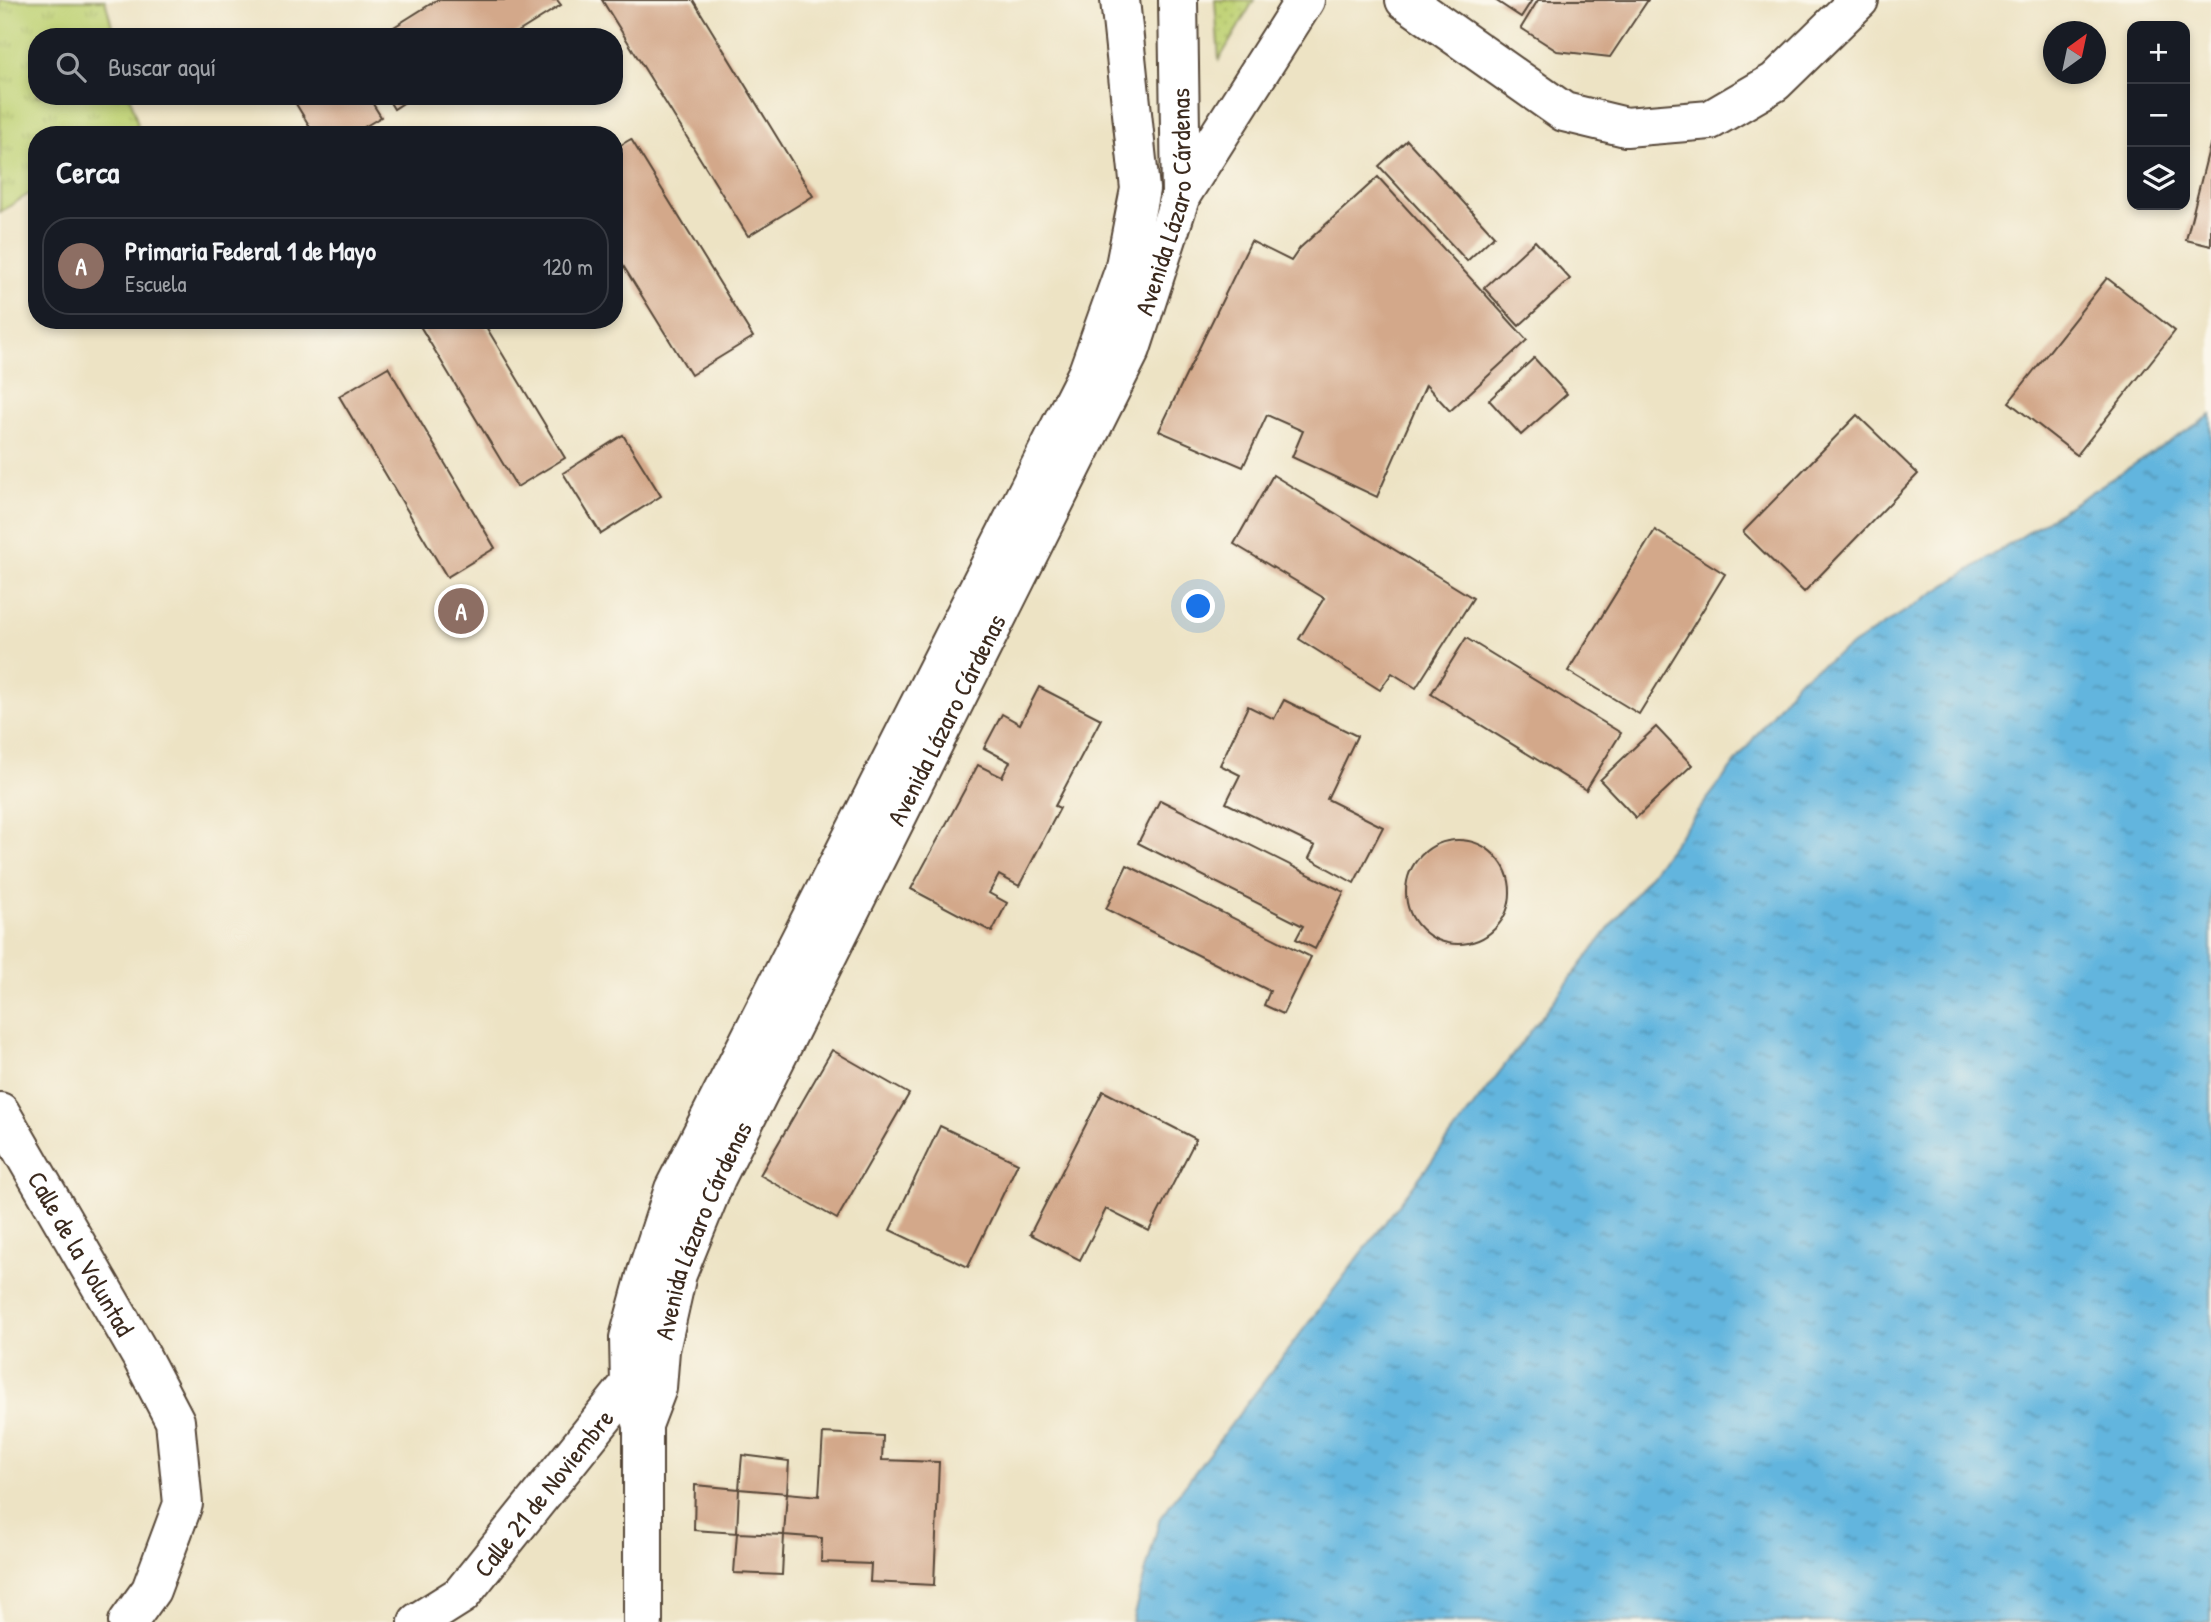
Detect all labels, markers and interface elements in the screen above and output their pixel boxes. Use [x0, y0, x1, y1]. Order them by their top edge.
north arrow [2043, 21, 2106, 84]
map controls [2127, 21, 2190, 210]
button: + [2127, 21, 2190, 84]
search box [28, 28, 623, 105]
icon: search [52, 48, 90, 86]
text: Buscar aquí [108, 49, 216, 84]
button: − [2127, 84, 2190, 147]
street label: Avenida Lázaro Cárdenas [1126, 88, 1199, 319]
button: layers [2127, 147, 2190, 210]
text: Cerca [56, 152, 119, 192]
text: Primaria Federal 1 de Mayo [125, 233, 376, 268]
text: A [75, 251, 87, 282]
text: 120 m [543, 251, 593, 282]
text: Escuela [125, 268, 186, 299]
pin: A [438, 585, 484, 637]
your location [1181, 589, 1215, 623]
street label: Avenida Lázaro Cárdenas [878, 608, 1013, 831]
street label: Avenida Lázaro Cárdenas [645, 1115, 759, 1343]
street label: Calle de la Voluntad [20, 1164, 143, 1342]
street label: Calle 21 de Noviembre [465, 1401, 621, 1584]

